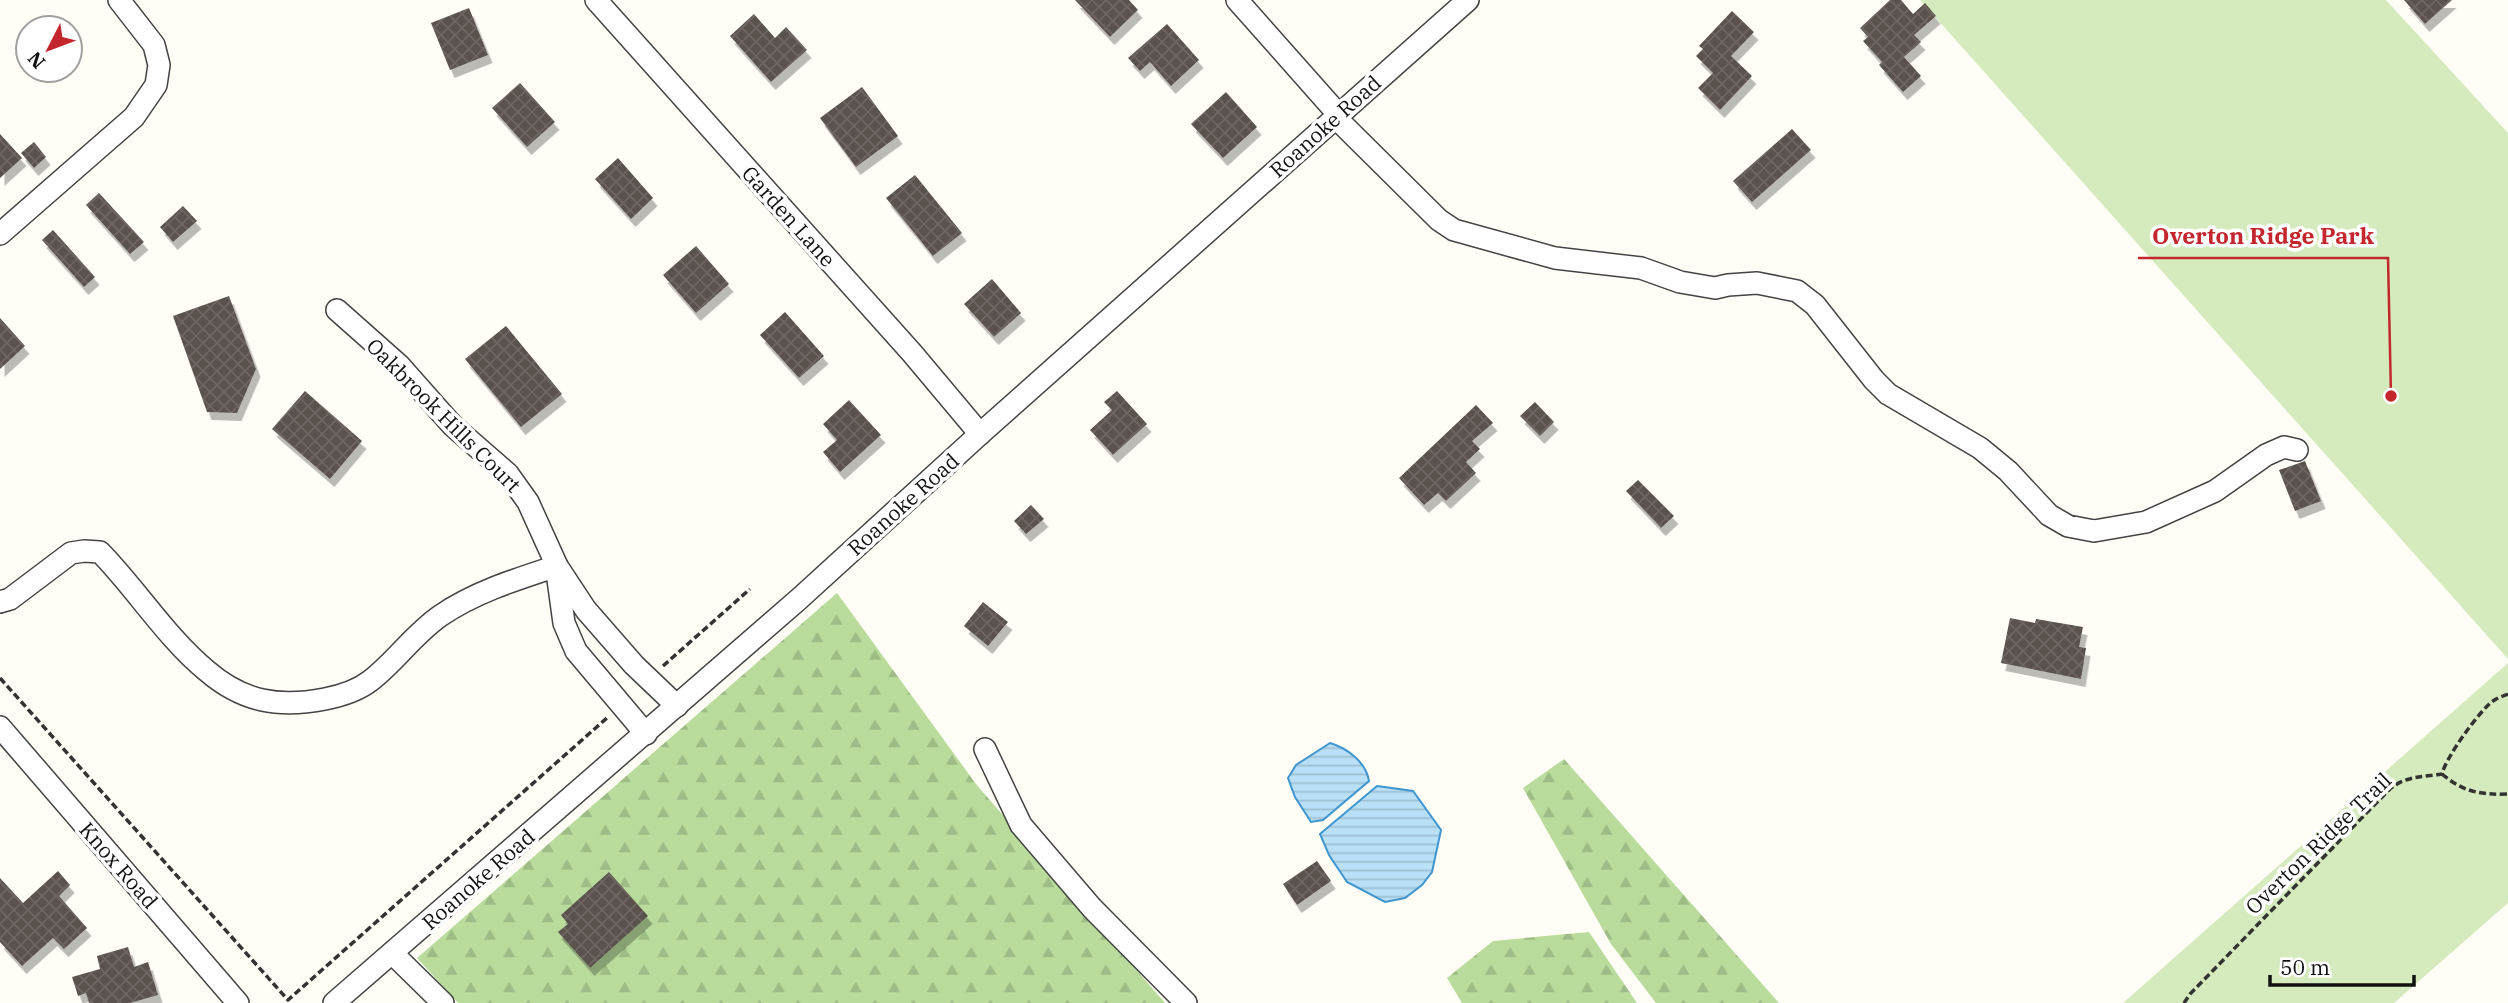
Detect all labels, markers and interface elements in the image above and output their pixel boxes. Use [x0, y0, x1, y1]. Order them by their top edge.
north arrow [14, 14, 84, 84]
text: N [22, 47, 50, 74]
street label: Roanoke Road [1263, 68, 1387, 183]
street label: Garden Lane [736, 159, 842, 273]
callout: Overton Ridge Park [2138, 214, 2388, 258]
text: Overton Ridge Park [2152, 220, 2375, 250]
street label: Oakbrook Hills Court [361, 332, 527, 498]
street label: Roanoke Road [841, 446, 965, 561]
street label: Overton Ridge Trail [2239, 766, 2397, 920]
street label: Knox Road [74, 816, 165, 914]
street label: Roanoke Road [416, 822, 540, 936]
scale bar [2270, 944, 2414, 988]
text: 50 m [2280, 953, 2330, 981]

